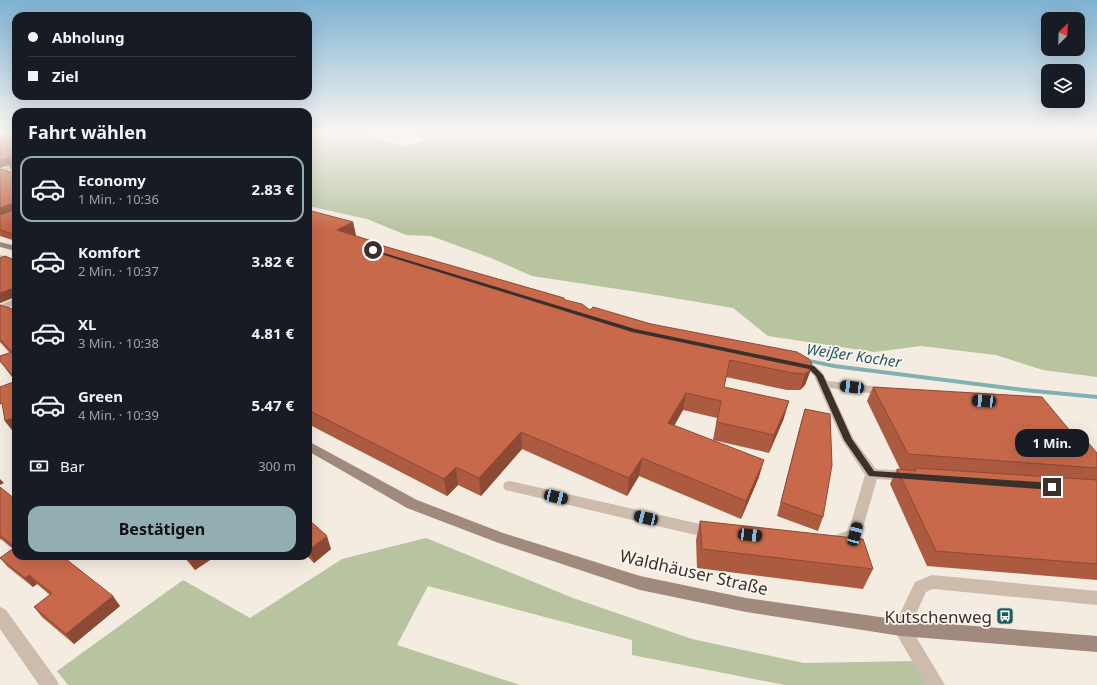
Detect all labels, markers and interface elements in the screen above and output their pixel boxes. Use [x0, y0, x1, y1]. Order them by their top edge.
north arrow [1041, 12, 1085, 56]
map controls [1041, 12, 1085, 108]
text: Abholung [52, 27, 124, 47]
button: layers [1041, 64, 1085, 108]
text: Ziel [52, 66, 79, 86]
text: Fahrt wählen [28, 120, 147, 144]
text: Economy [78, 170, 146, 190]
icon: car [30, 171, 66, 207]
text: 2.83 € [252, 179, 294, 199]
text: 1 Min. · 10:36 [78, 190, 159, 208]
route start [364, 241, 382, 259]
text: Komfort [78, 242, 140, 262]
icon: car [30, 243, 66, 279]
text: 3.82 € [252, 251, 294, 271]
text: 2 Min. · 10:37 [78, 262, 159, 280]
text: XL [78, 314, 96, 334]
icon: car [30, 315, 66, 351]
text: 4.81 € [252, 323, 294, 343]
text: 3 Min. · 10:38 [78, 334, 159, 352]
water label: Weißer Kocher [805, 338, 904, 372]
car [839, 380, 865, 394]
text: Green [78, 386, 123, 406]
icon: car [30, 387, 66, 423]
car [972, 394, 996, 408]
text: 5.47 € [252, 395, 294, 415]
text: 4 Min. · 10:39 [78, 406, 159, 424]
callout: 1 Min. [1015, 429, 1089, 457]
text: 1 Min. [1032, 434, 1072, 452]
icon: cash [28, 455, 50, 477]
text: Bar [60, 456, 84, 476]
text: 300 m [258, 457, 296, 475]
route end [1043, 478, 1061, 496]
car [543, 488, 569, 506]
button: Bestätigen [28, 506, 296, 552]
car [633, 509, 659, 527]
car [846, 521, 864, 547]
car [737, 528, 763, 542]
street label: Waldhäuser Straße [618, 544, 770, 600]
place label: Kutschenweg [885, 605, 992, 628]
bus stop icon: Kutschenweg [995, 606, 1015, 626]

